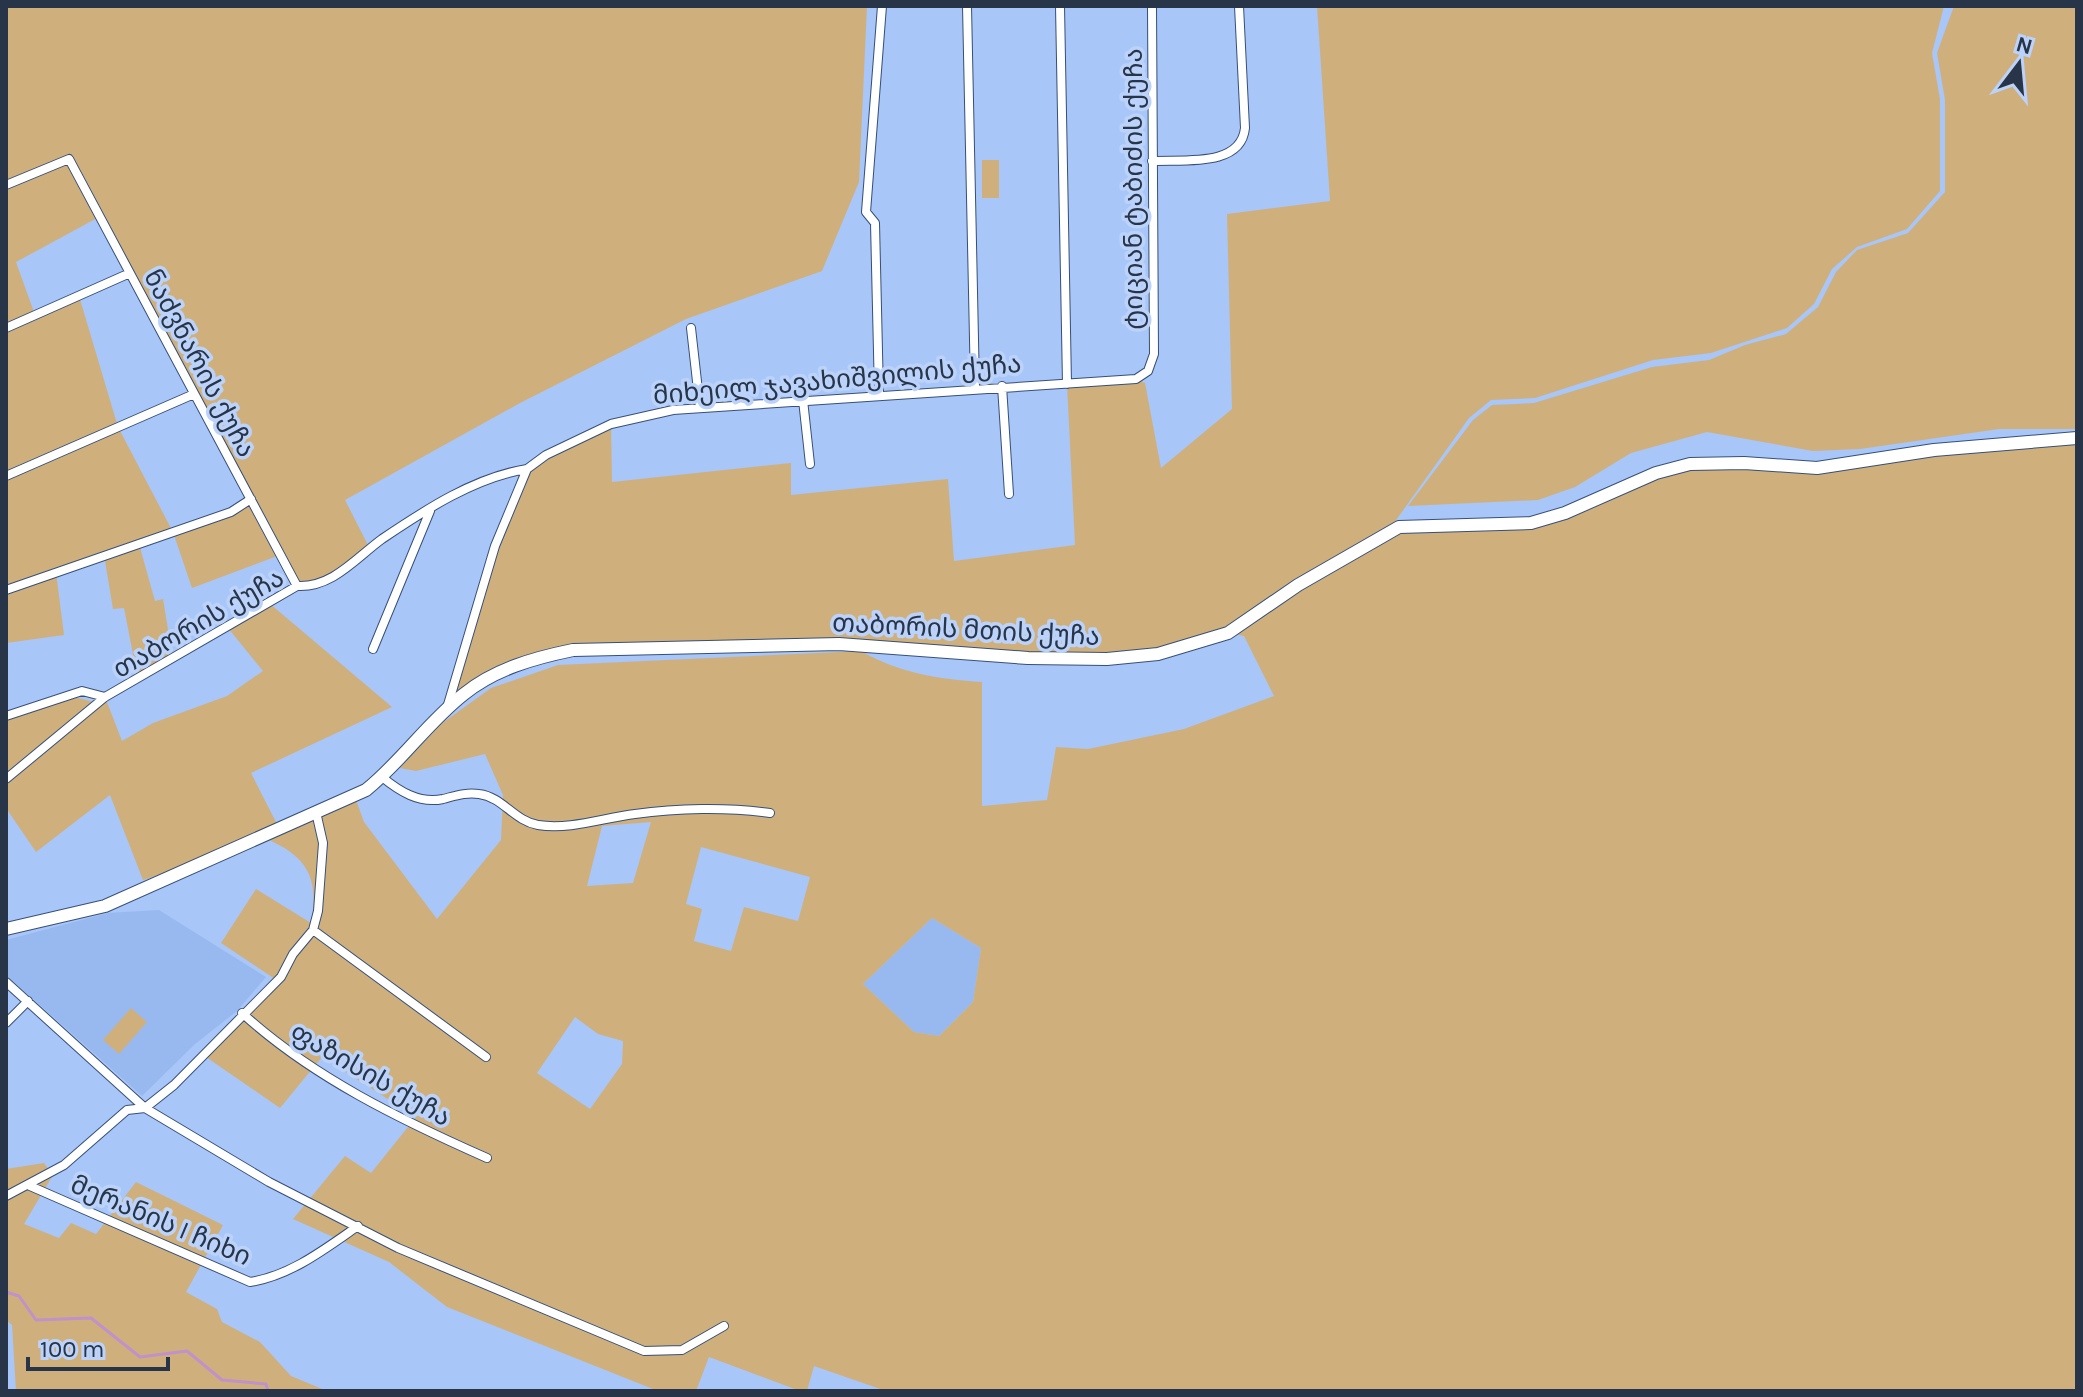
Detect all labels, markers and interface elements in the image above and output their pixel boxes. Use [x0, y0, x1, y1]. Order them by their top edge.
north arrow [1979, 24, 2059, 104]
text: N [2013, 31, 2035, 60]
street label: ტიციან ტაბიძის ქუჩა [1118, 48, 1149, 330]
street label: ნაძვნარის ქუჩა [137, 264, 262, 462]
street label: მიხეილ ჯავახიშვილის ქუჩა [652, 348, 1023, 411]
street label: თაბორის ქუჩა [107, 562, 289, 685]
street label: თაბორის მთის ქუჩა [831, 607, 1100, 652]
street label: ფაზისის ქუჩა [285, 1016, 456, 1133]
street label: მერანის I ჩიხი [66, 1169, 256, 1272]
scale bar [28, 1321, 168, 1371]
text: 100 m [40, 1335, 105, 1363]

